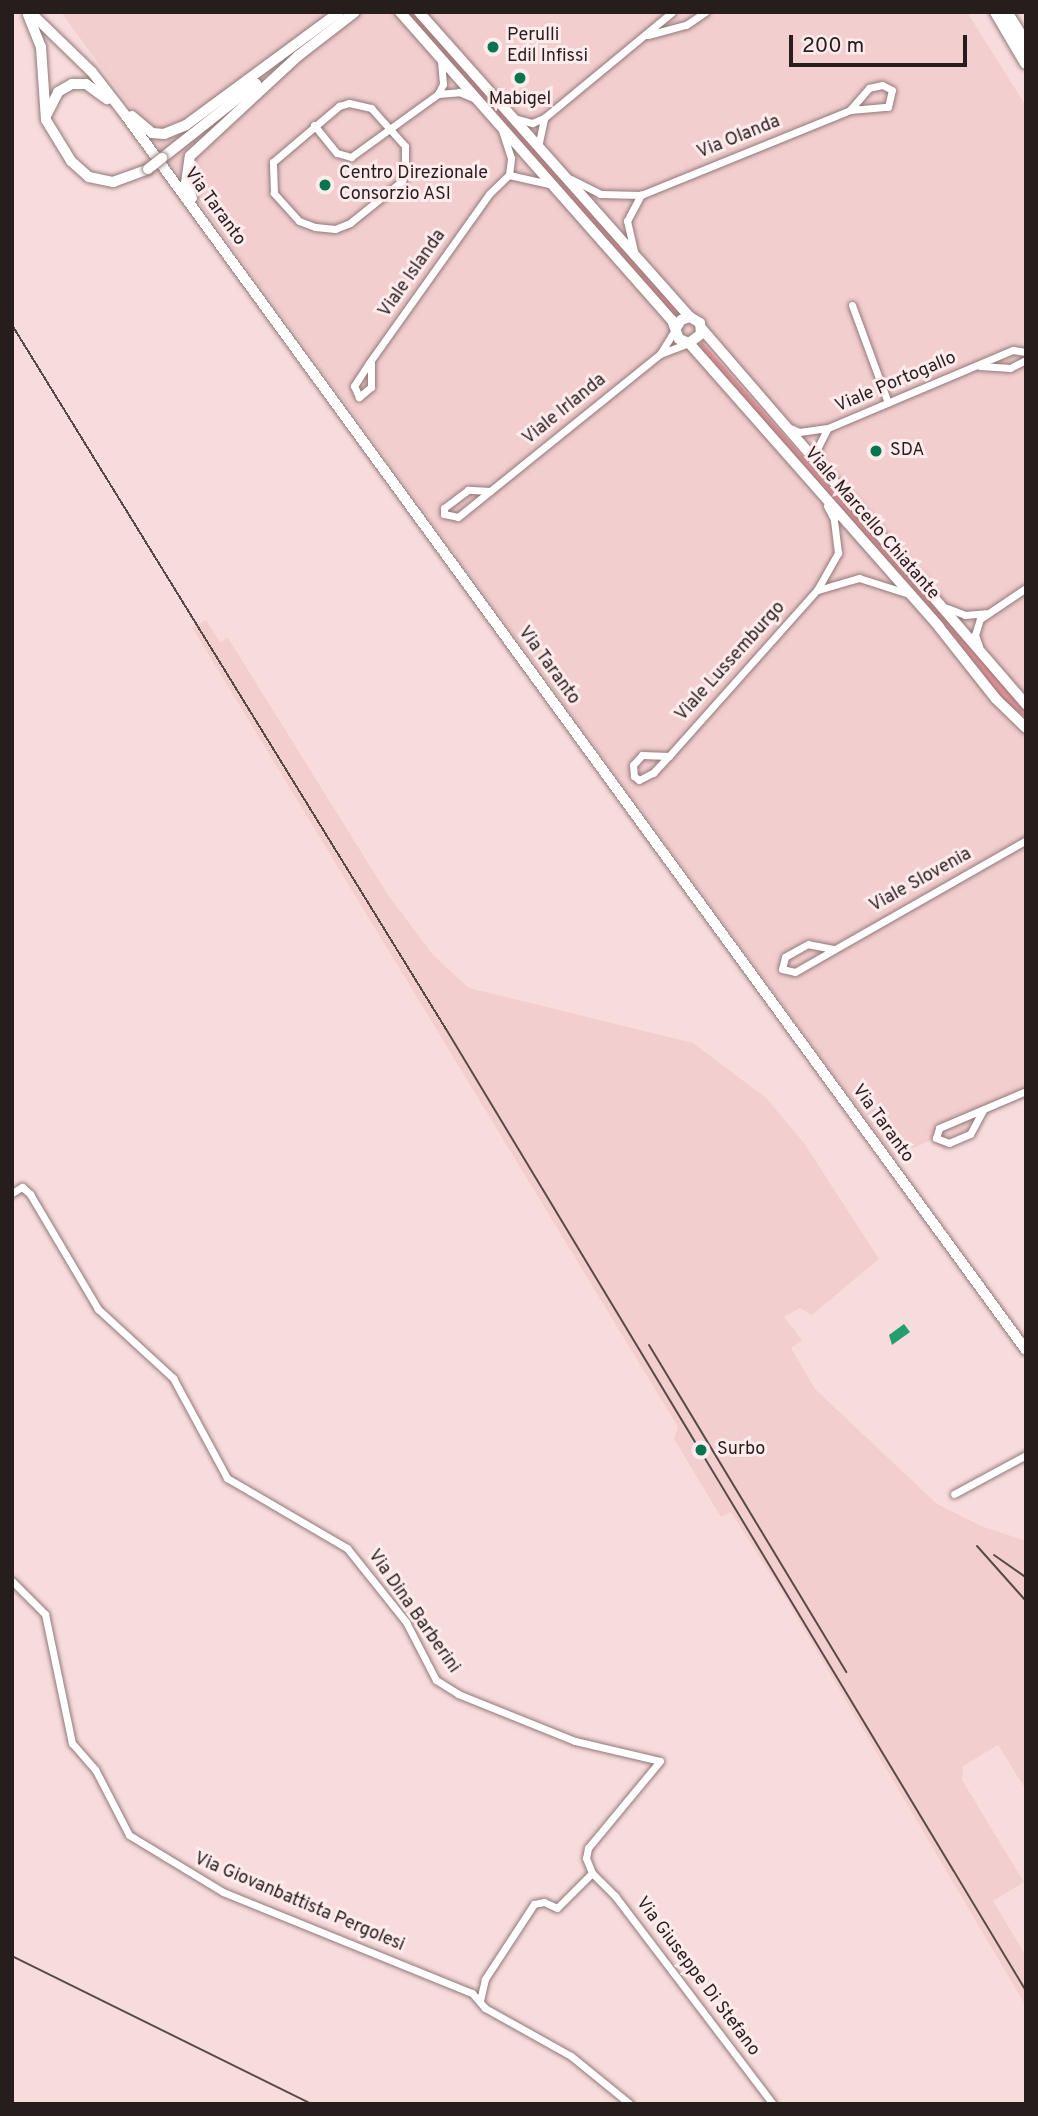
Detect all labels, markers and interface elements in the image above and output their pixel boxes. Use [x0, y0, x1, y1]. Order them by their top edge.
scale bar [793, 21, 972, 65]
place label: Perulli Edil Infissi [507, 26, 588, 68]
text: 200 m [802, 33, 864, 60]
marker: Perulli Edil Infissi [485, 39, 501, 55]
marker: Mabigel [512, 70, 528, 86]
place label: Mabigel [489, 89, 551, 111]
street label: Via Olanda [694, 112, 784, 164]
street label: Via Taranto [178, 163, 250, 251]
place label: Centro Direzionale Consorzio ASI [339, 164, 488, 206]
marker: Centro Direzionale Consorzio ASI [317, 177, 333, 193]
street label: Viale Islanda [375, 226, 451, 322]
street label: Viale Portogallo [832, 348, 960, 418]
street label: Viale Irlanda [519, 370, 611, 450]
place label: SDA [890, 440, 924, 462]
street label: Viale Marcello Chiatante [799, 443, 943, 605]
marker: SDA [868, 443, 884, 459]
street label: Viale Lussemburgo [672, 598, 790, 726]
street label: Via Taranto [512, 622, 584, 710]
street label: Viale Slovenia [866, 844, 976, 918]
street label: Via Taranto [846, 1080, 918, 1168]
place label: Surbo [717, 1439, 765, 1461]
marker: Surbo [691, 1440, 711, 1460]
street label: Via Dina Barberini [362, 1546, 464, 1678]
street label: Via Giovanbattista Pergolesi [191, 1849, 407, 1957]
street label: Via Giuseppe Di Stefano [630, 1893, 764, 2061]

